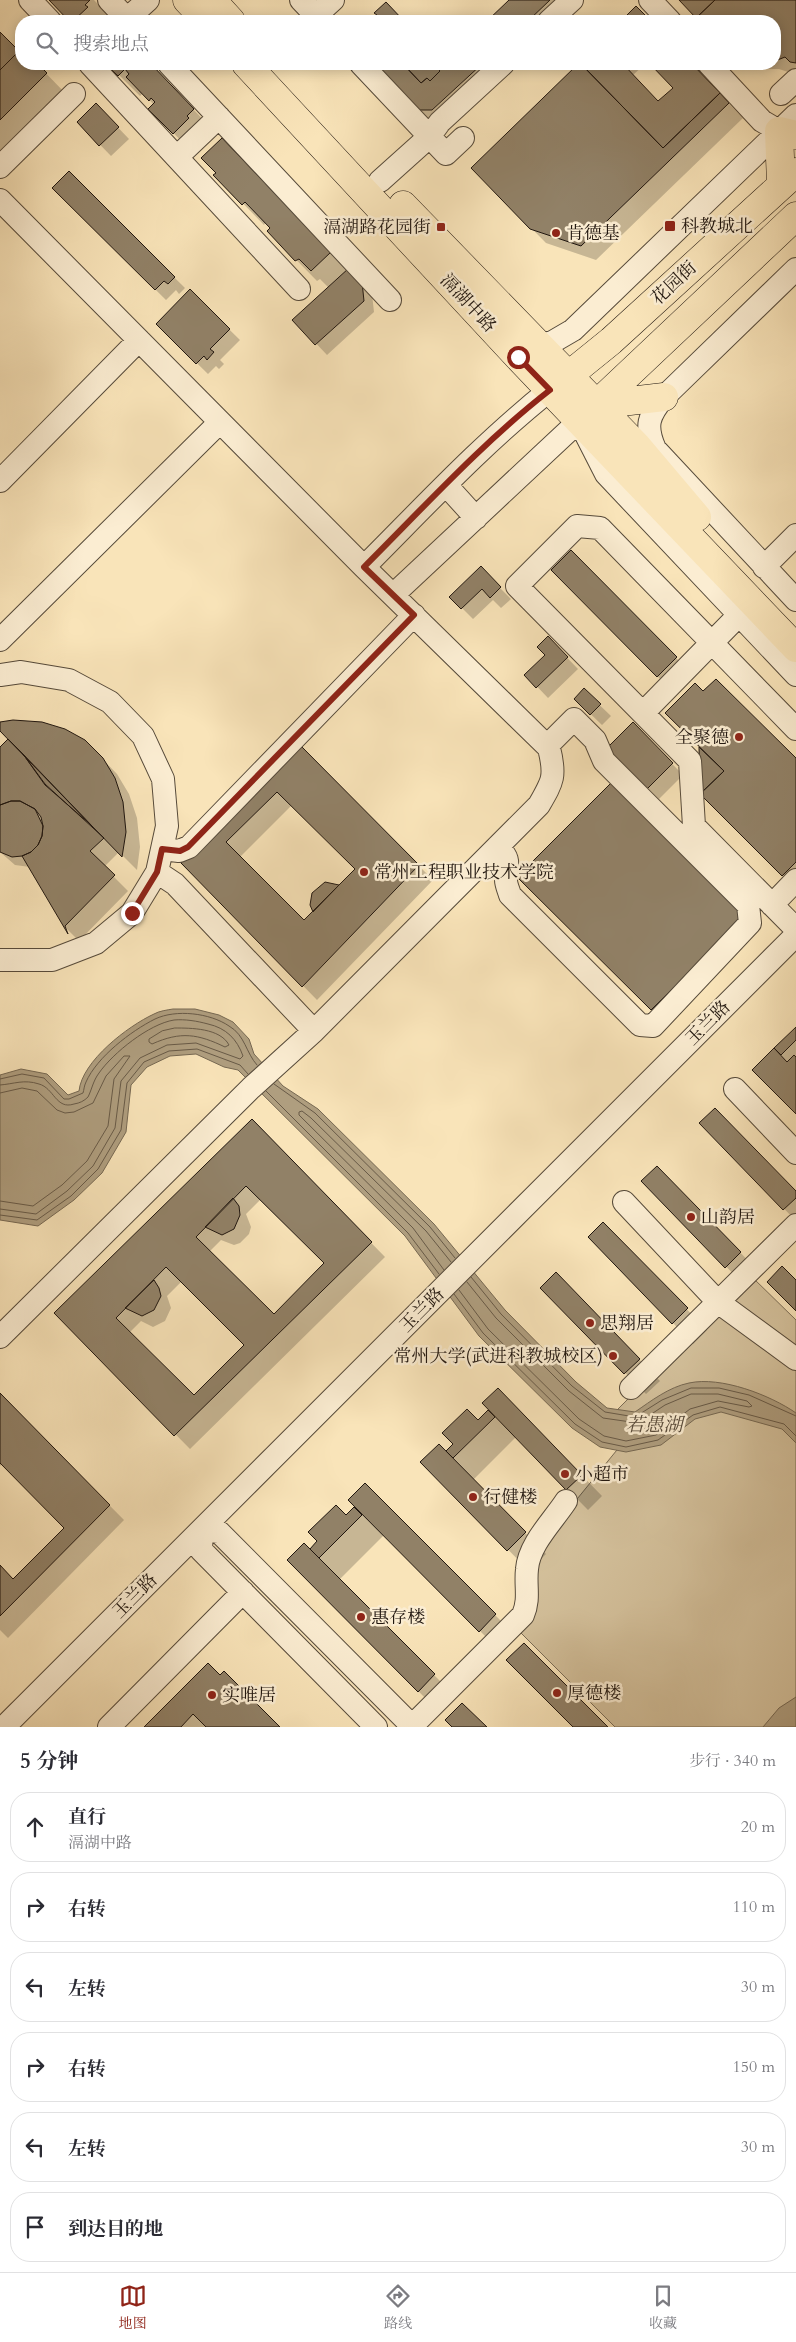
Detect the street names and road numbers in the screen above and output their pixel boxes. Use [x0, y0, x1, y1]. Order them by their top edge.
street label: 花园街 [646, 255, 702, 311]
street label: 滆湖中路 [434, 268, 502, 338]
street label: 玉兰路 [680, 995, 736, 1051]
street label: 玉兰路 [394, 1282, 450, 1338]
street label: 玉兰路 [107, 1568, 163, 1624]

